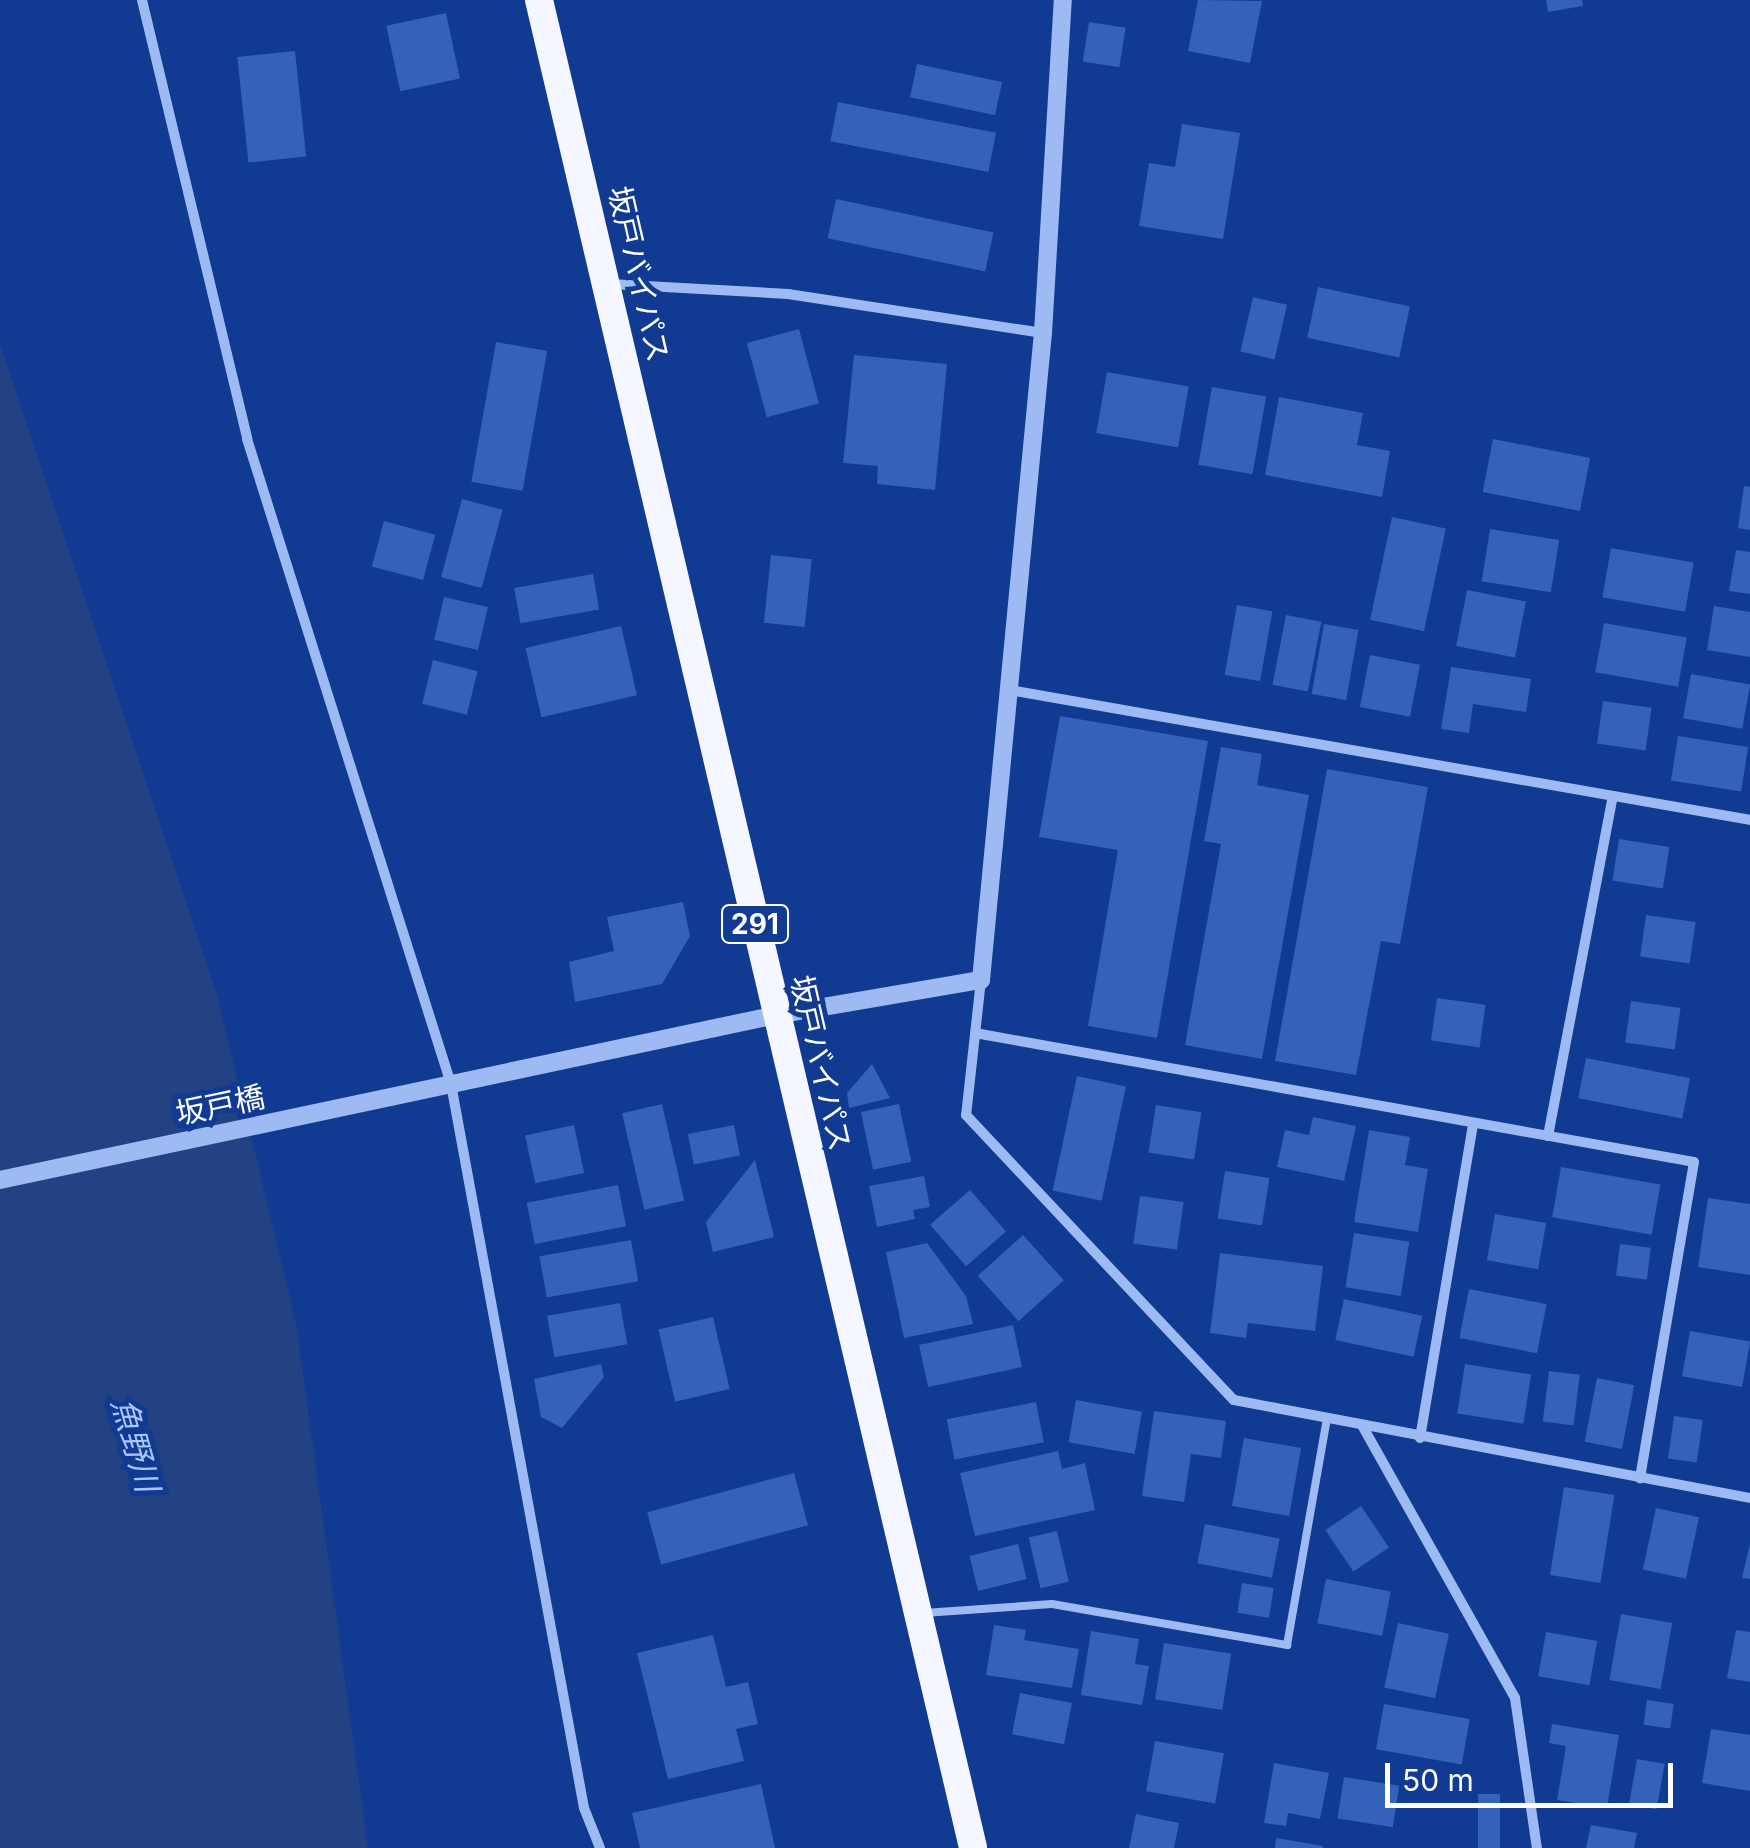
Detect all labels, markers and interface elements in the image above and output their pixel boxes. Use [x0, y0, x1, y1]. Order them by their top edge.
street label: 坂戸バイパス [601, 182, 677, 366]
road number: 291 [720, 901, 790, 947]
street label: 坂戸バイパス [783, 971, 859, 1155]
street label: 坂戸橋 [172, 1078, 268, 1132]
water label: 魚野川 [103, 1394, 167, 1496]
scale bar [1390, 1743, 1678, 1805]
text: 50 m [1402, 1762, 1474, 1798]

